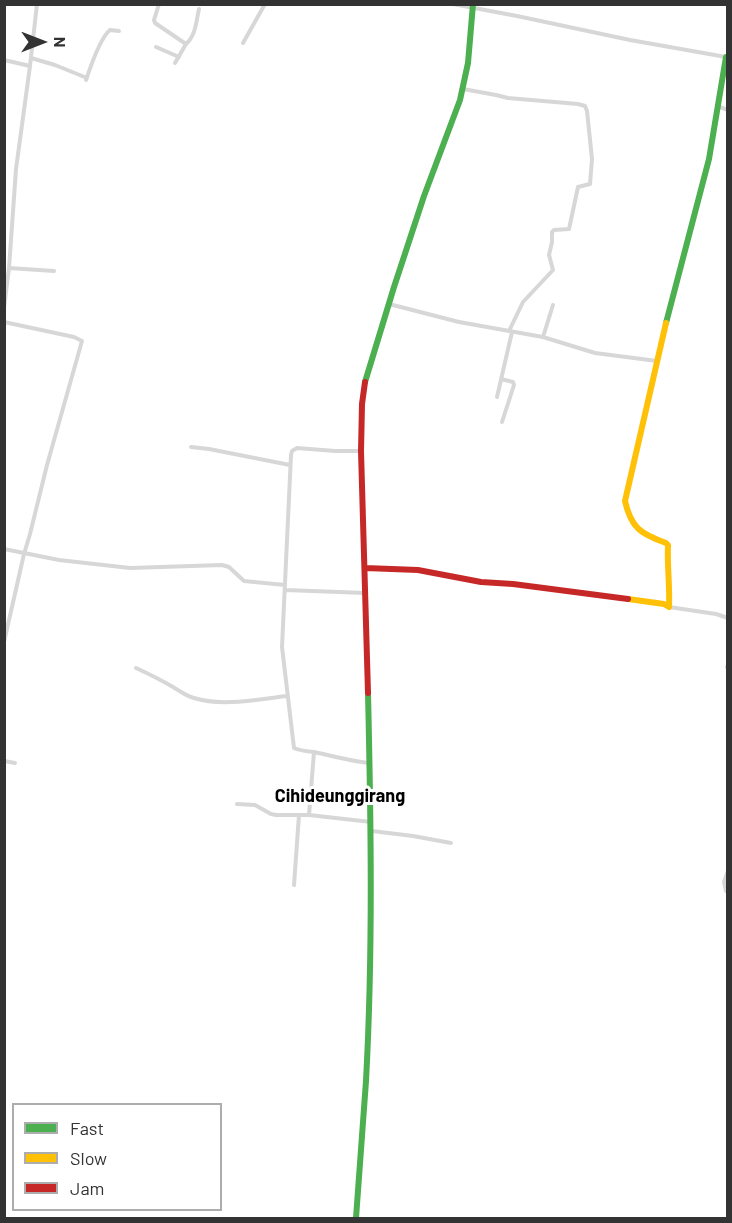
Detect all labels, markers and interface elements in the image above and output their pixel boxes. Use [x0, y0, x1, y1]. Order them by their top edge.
north arrow [12, 12, 72, 72]
text: N [51, 37, 70, 47]
district label: Cihideunggirang [275, 785, 405, 807]
legend [12, 1103, 222, 1211]
text: Fast [70, 1117, 104, 1139]
text: Slow [70, 1147, 107, 1169]
text: Jam [70, 1177, 104, 1199]

